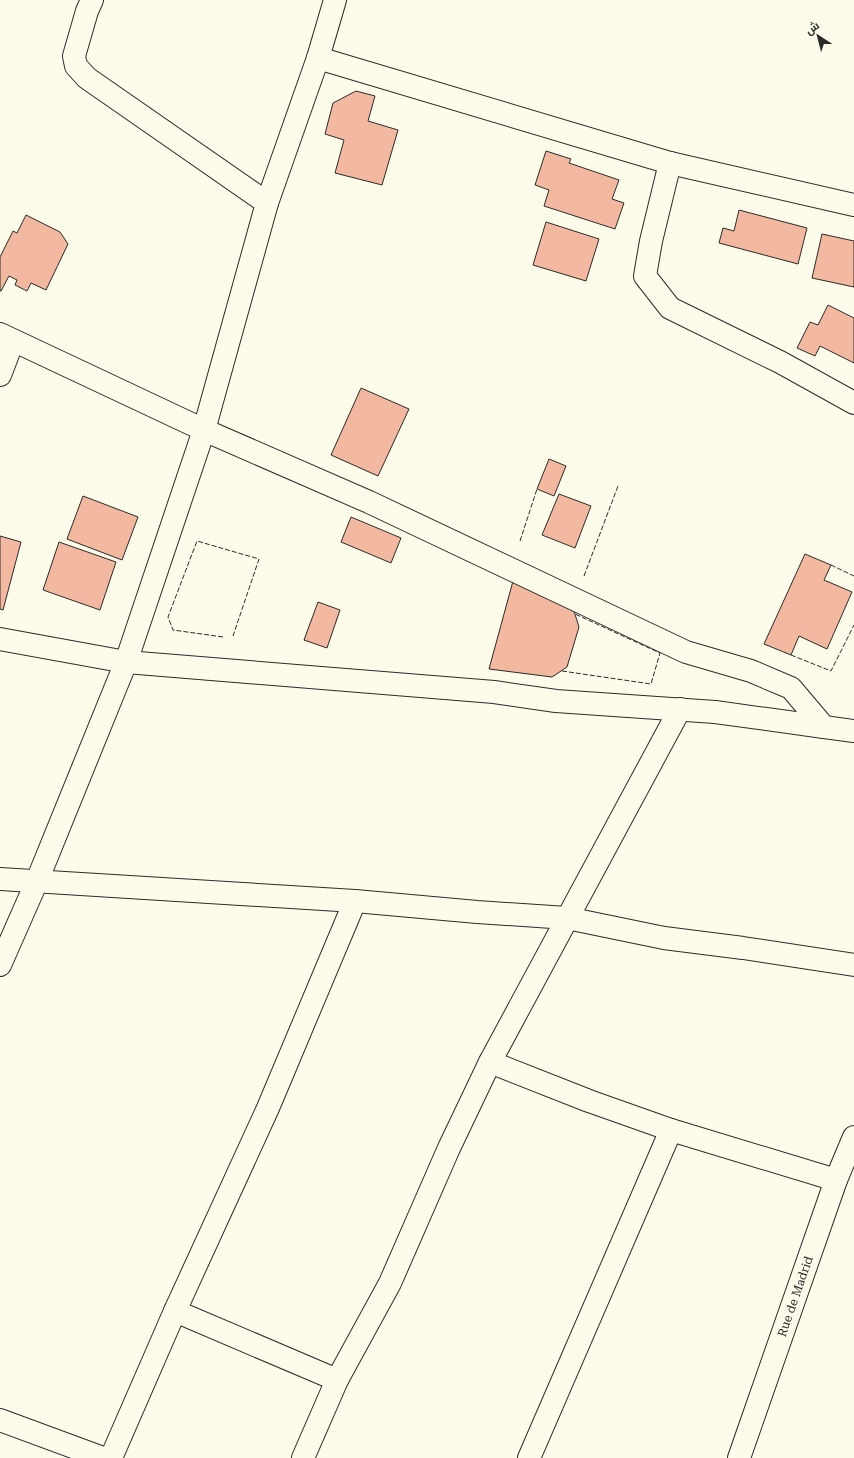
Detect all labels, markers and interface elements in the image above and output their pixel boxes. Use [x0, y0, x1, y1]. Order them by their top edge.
north arrow [798, 16, 838, 56]
text: ش [803, 19, 822, 38]
street label: Rue de Madrid [775, 1254, 816, 1339]

